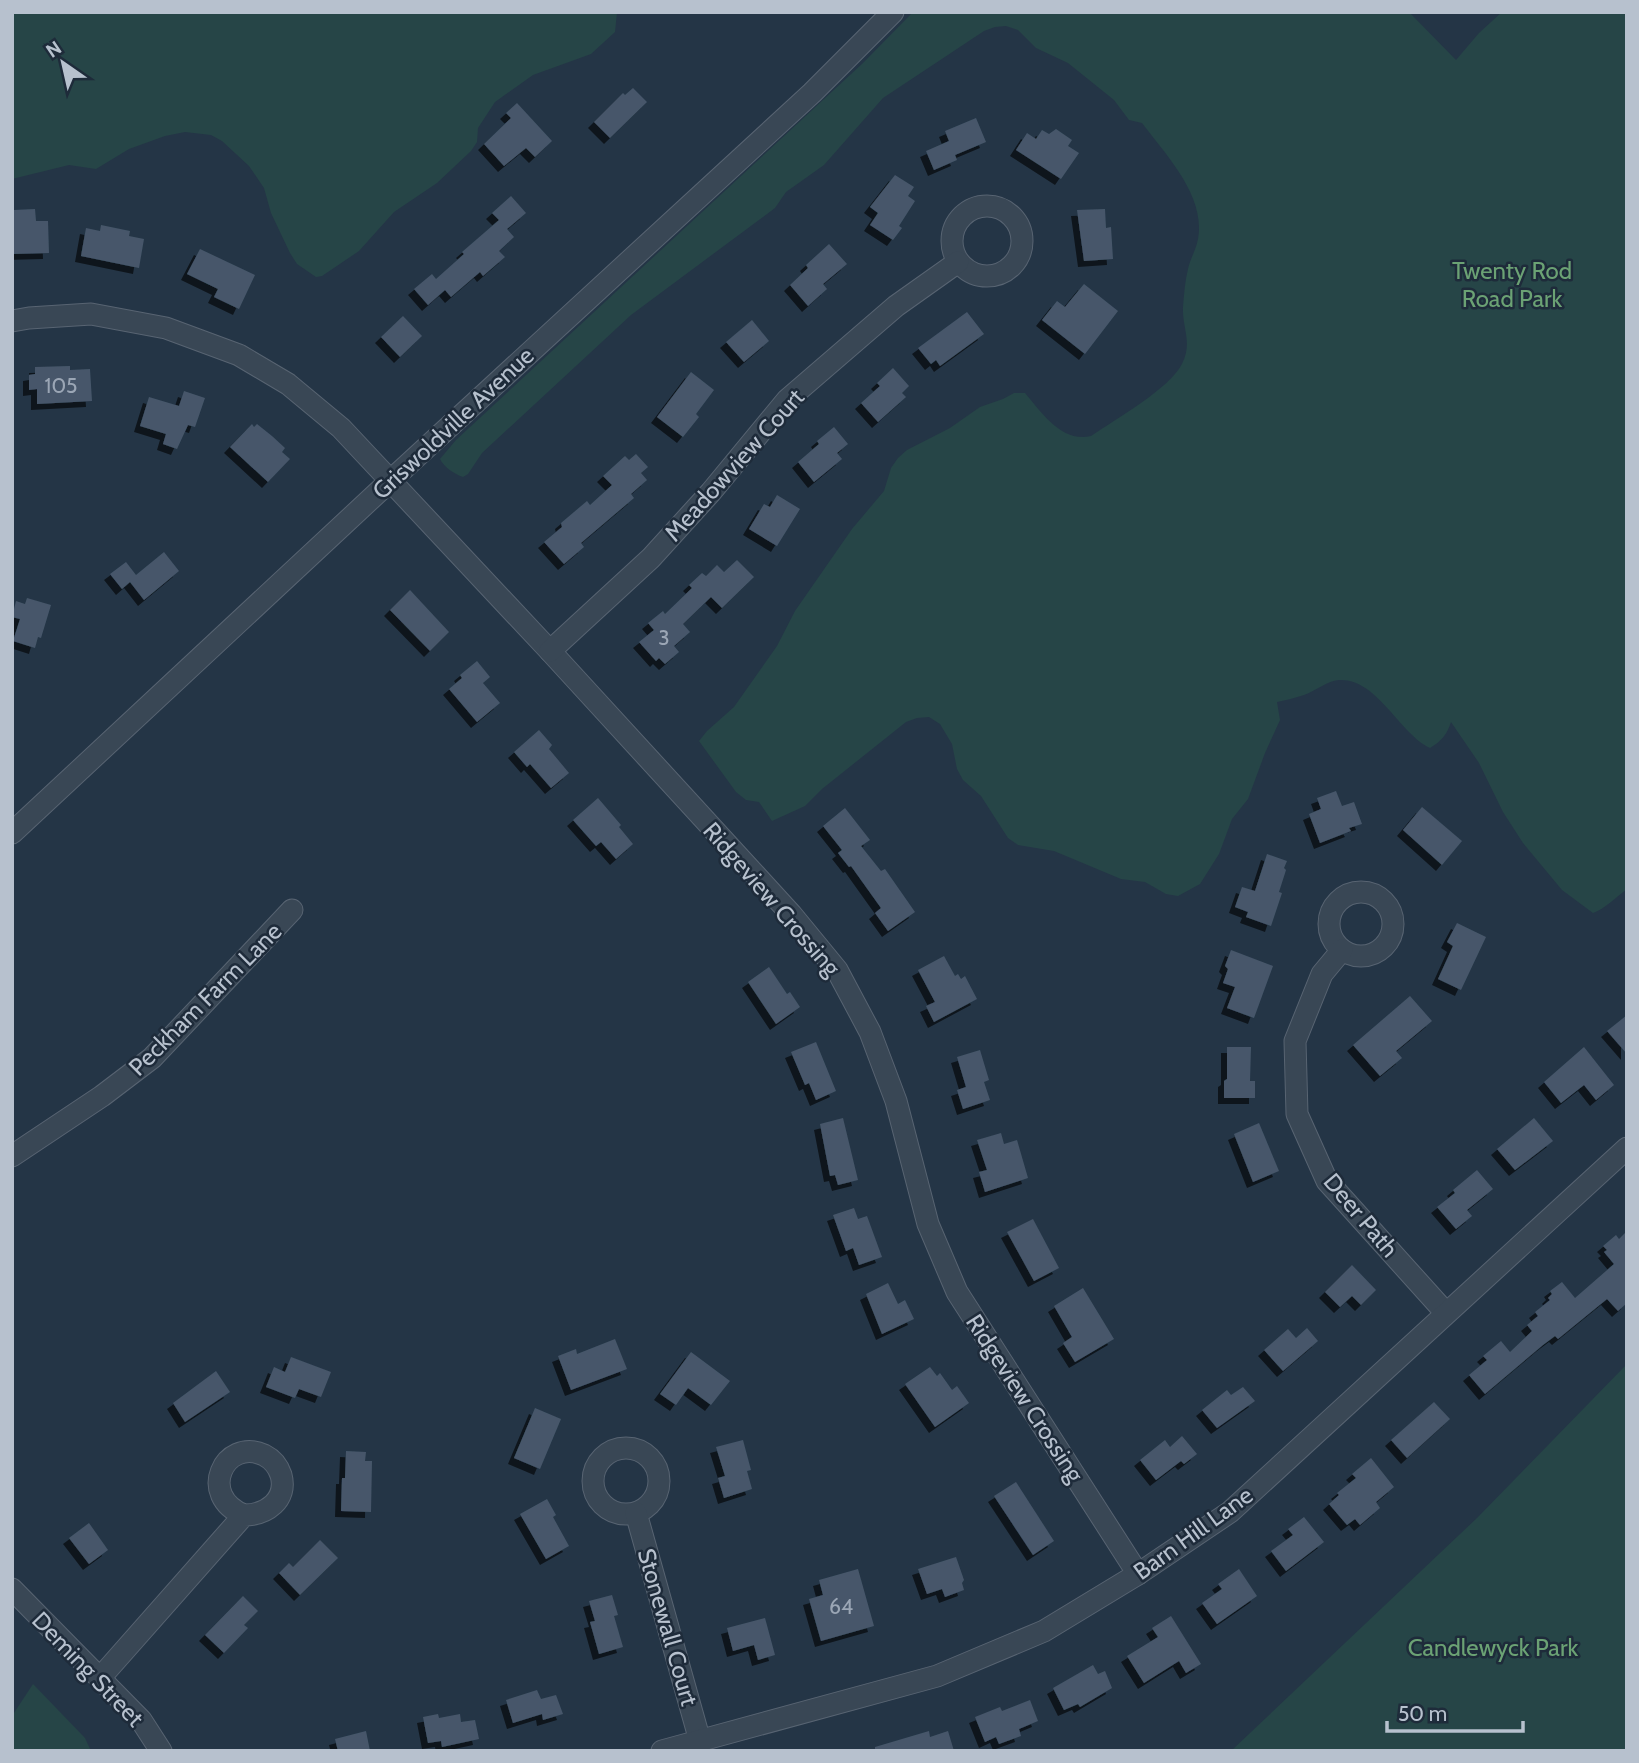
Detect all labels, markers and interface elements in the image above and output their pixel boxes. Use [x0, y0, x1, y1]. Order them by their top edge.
north arrow [28, 28, 98, 98]
text: N [42, 36, 66, 63]
park label: Twenty Rod Road Park [1452, 256, 1572, 313]
street label: Griswoldville Avenue [366, 341, 540, 505]
house number: 105 [45, 373, 77, 398]
street label: Meadowview Court [658, 383, 810, 547]
house number: 3 [658, 625, 670, 650]
street label: Ridgeview Crossing [697, 816, 847, 983]
street label: Peckham Farm Lane [123, 917, 287, 1081]
street label: Deer Path [1318, 1167, 1404, 1263]
street label: Ridgeview Crossing [960, 1309, 1091, 1488]
street label: Barn Hill Lane [1128, 1480, 1258, 1586]
street label: Stonewall Court [632, 1545, 704, 1709]
house number: 64 [829, 1594, 853, 1619]
street label: Deming Street [26, 1606, 150, 1732]
park label: Candlewyck Park [1408, 1633, 1578, 1662]
scale bar [1387, 1690, 1524, 1734]
text: 50 m [1398, 1701, 1447, 1726]

